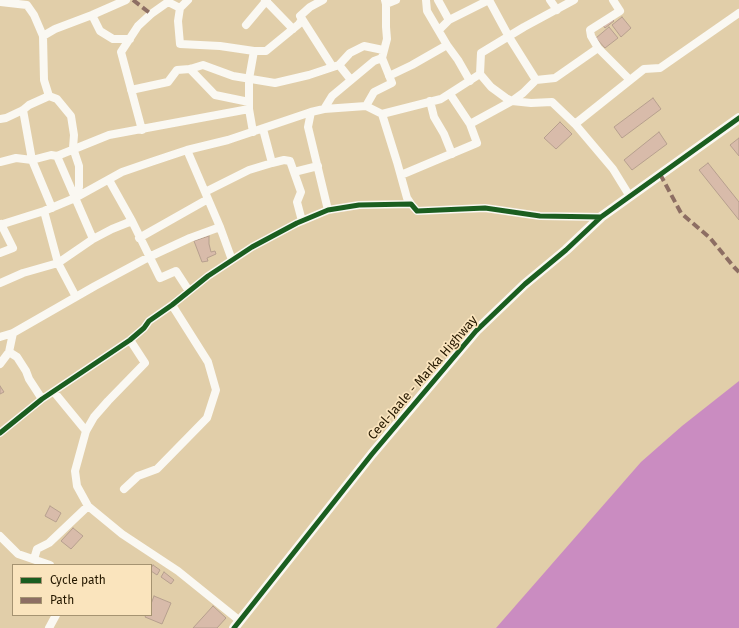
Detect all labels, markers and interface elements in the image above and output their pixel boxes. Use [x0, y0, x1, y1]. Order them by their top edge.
street label: Ceel-Jaale - Marka Highway [365, 313, 481, 443]
legend [12, 564, 152, 616]
text: Cycle path [50, 573, 106, 587]
text: Path [50, 593, 74, 607]

